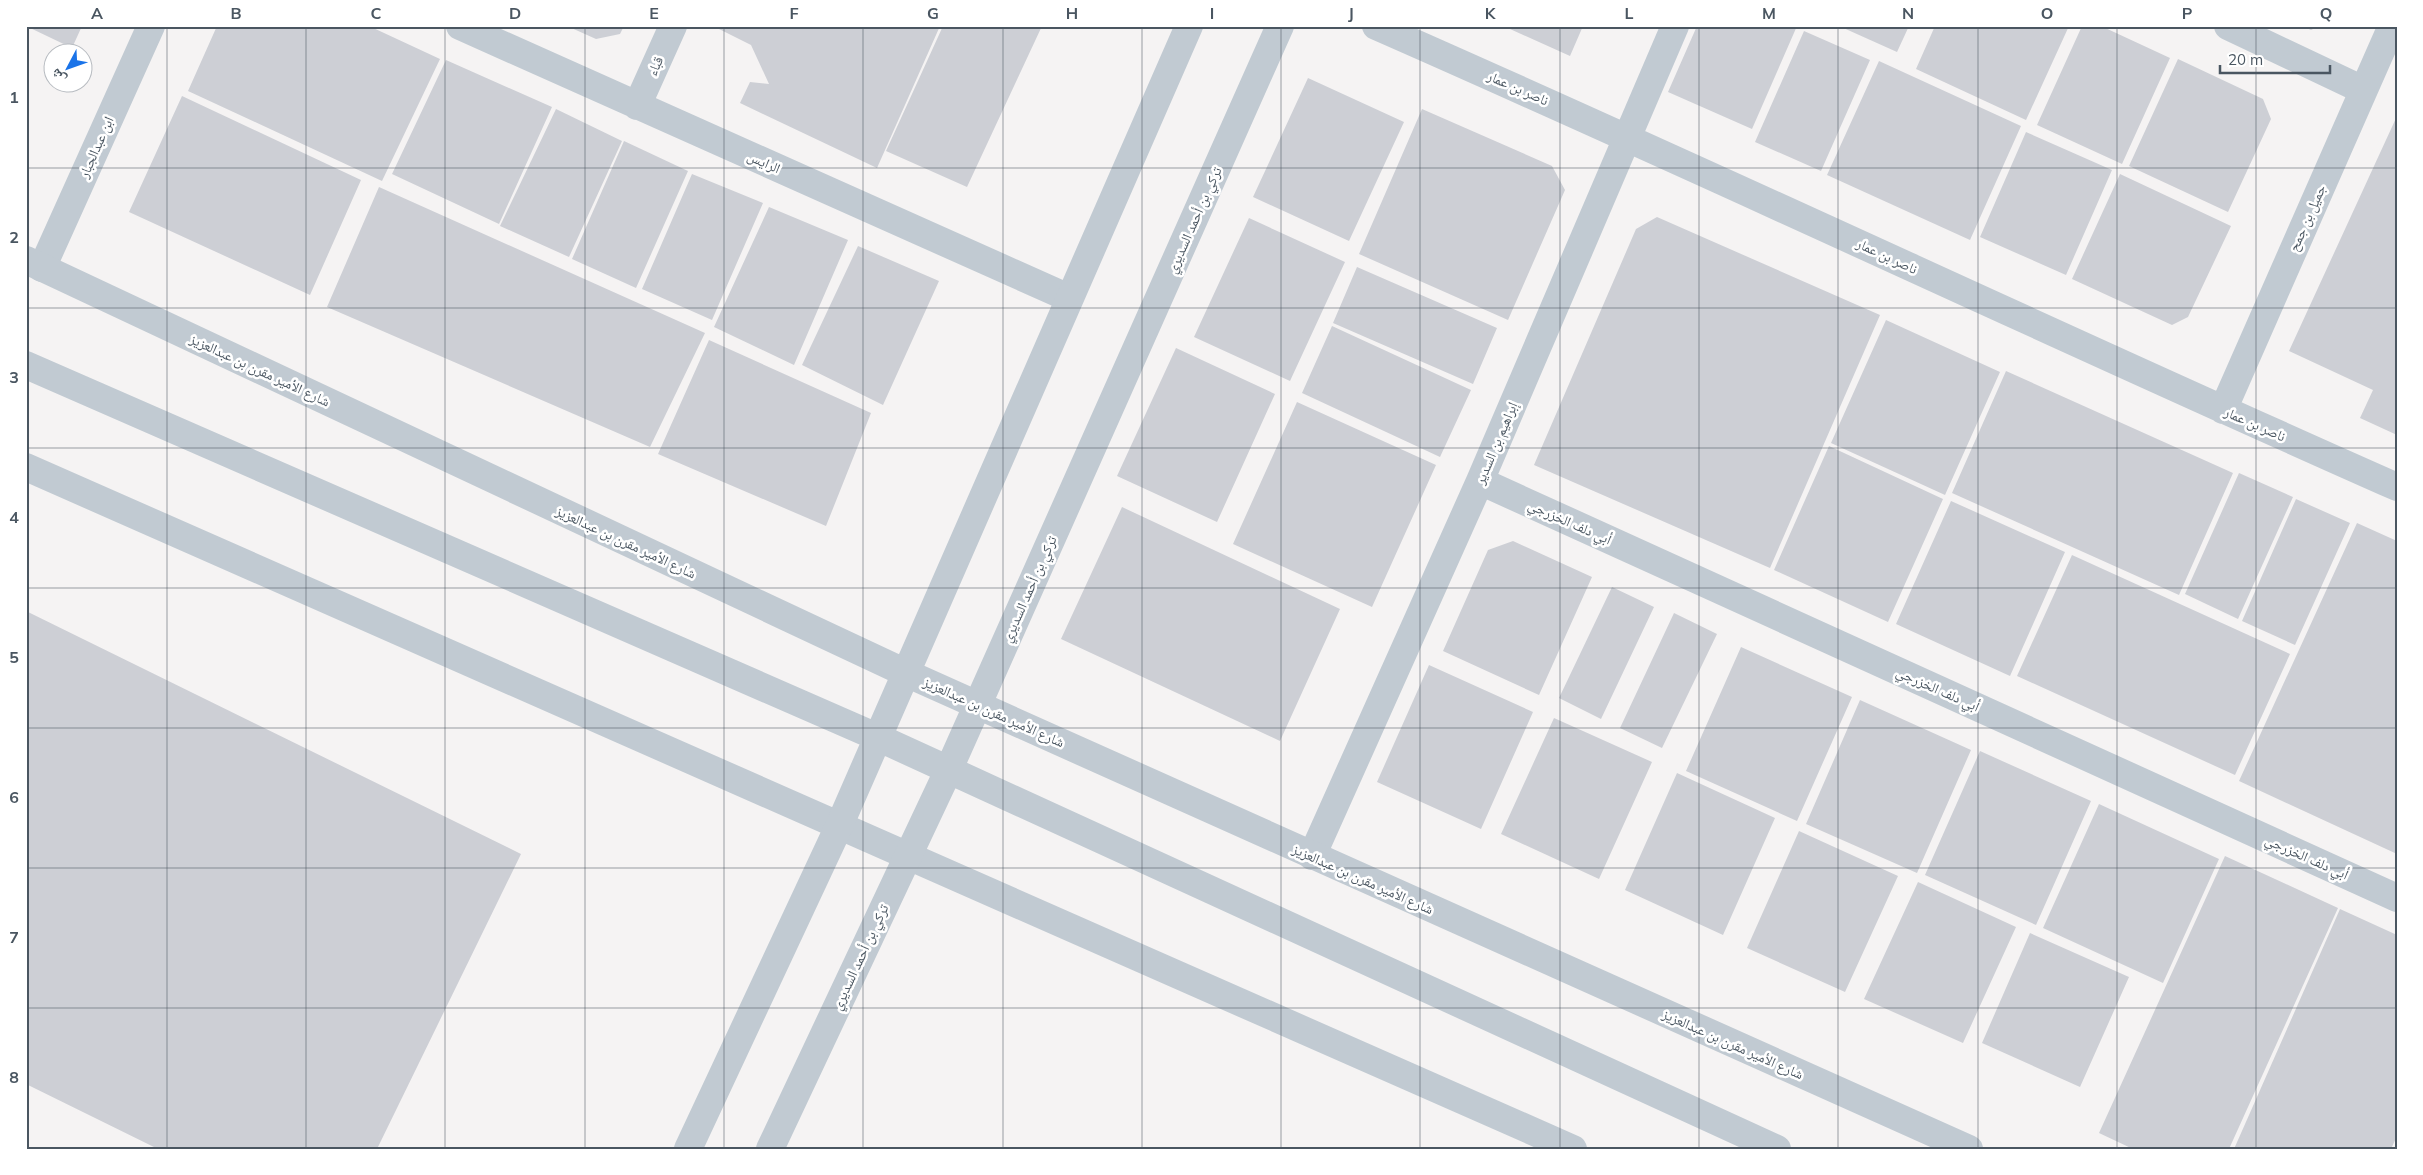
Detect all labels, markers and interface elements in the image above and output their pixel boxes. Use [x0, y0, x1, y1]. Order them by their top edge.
text: A [91, 3, 103, 23]
text: B [230, 3, 242, 23]
text: C [371, 3, 382, 23]
text: D [509, 3, 521, 23]
text: E [649, 3, 659, 23]
text: F [789, 3, 799, 23]
text: G [927, 3, 939, 23]
text: H [1066, 3, 1078, 23]
text: I [1210, 3, 1214, 23]
text: J [1348, 3, 1354, 23]
text: K [1485, 3, 1497, 23]
text: L [1625, 3, 1634, 23]
text: M [1762, 3, 1776, 23]
text: N [1902, 3, 1914, 23]
text: O [2041, 3, 2053, 23]
text: P [2182, 3, 2193, 23]
text: Q [2320, 3, 2332, 23]
north arrow [42, 42, 92, 92]
scale bar [2220, 42, 2330, 74]
text: 20 m [2228, 50, 2263, 69]
street label: قباء [643, 53, 667, 79]
text: ش [46, 65, 70, 88]
street label: ناصر بن عمار [1484, 66, 1552, 110]
text: 1 [9, 87, 19, 107]
street label: ابن عبدالجبار [74, 113, 118, 181]
street label: الرايس [745, 147, 783, 177]
street label: تركي بن أحمد السديري [1162, 164, 1228, 277]
street label: جميل بن جمح [2284, 182, 2331, 255]
text: 2 [9, 227, 19, 247]
street label: ناصر بن عمار [1853, 234, 1920, 278]
street label: شارع الأمير مقرن بن عبدالعزيز [186, 329, 333, 411]
text: 3 [9, 367, 19, 387]
street label: إبراهيم بن السدير [1470, 399, 1522, 488]
street label: ناصر بن عمار [2221, 402, 2289, 446]
street label: أبي دلف الخزرجي [1524, 496, 1615, 551]
street label: شارع الأمير مقرن بن عبدالعزيز [552, 501, 699, 583]
text: 4 [9, 507, 19, 527]
street label: تركي بن أحمد السديري [997, 533, 1063, 646]
text: 5 [9, 647, 19, 667]
street label: أبي دلف الخزرجي [1892, 663, 1983, 718]
street label: شارع الأمير مقرن بن عبدالعزيز [919, 672, 1067, 752]
text: 6 [9, 787, 19, 807]
street label: أبي دلف الخزرجي [2261, 831, 2352, 886]
street label: شارع الأمير مقرن بن عبدالعزيز [1288, 839, 1436, 919]
street label: تركي بن أحمد السديري [828, 901, 895, 1014]
text: 7 [9, 927, 19, 947]
street label: شارع الأمير مقرن بن عبدالعزيز [1658, 1004, 1806, 1084]
text: 8 [9, 1067, 19, 1087]

